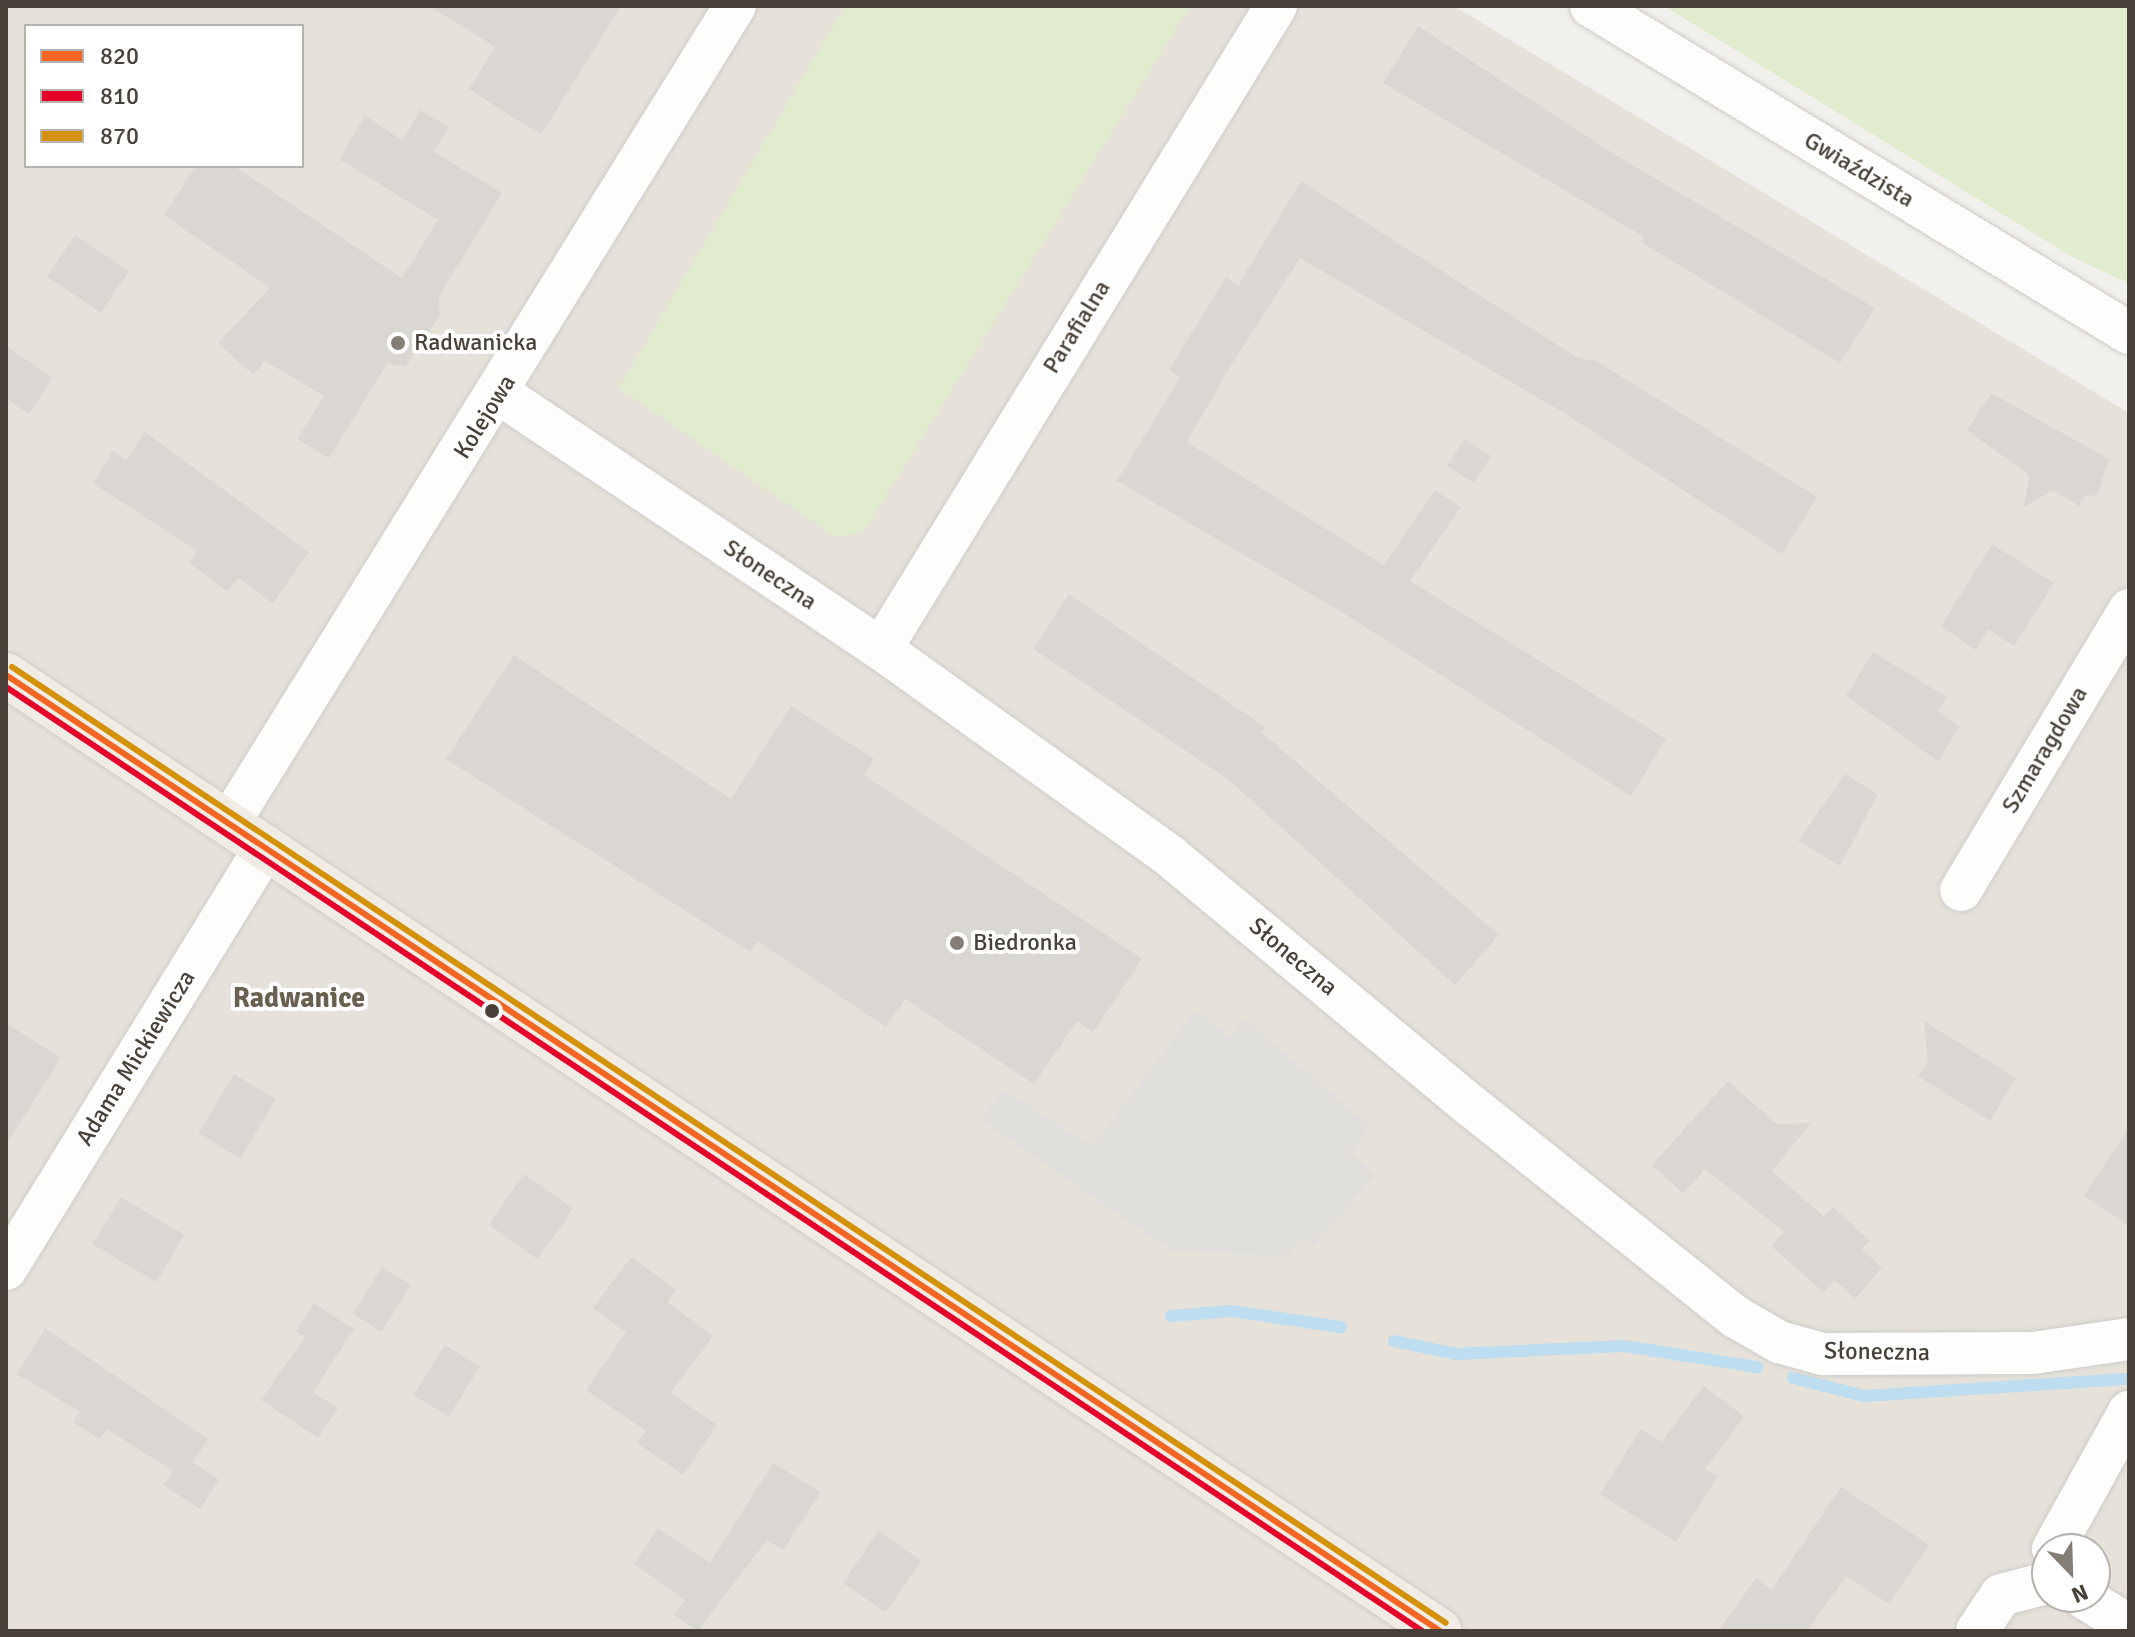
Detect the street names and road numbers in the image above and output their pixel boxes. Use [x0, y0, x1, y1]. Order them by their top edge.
street label: Gwiaździsta [1799, 126, 1919, 214]
street label: Parafialna [1037, 275, 1117, 379]
street label: Kolejowa [448, 370, 522, 464]
street label: Słoneczna [718, 533, 822, 617]
street label: Szmaragdowa [1996, 681, 2094, 819]
street label: Słoneczna [1243, 912, 1343, 1002]
street label: Adama Mickiewicza [70, 965, 202, 1151]
street label: Słoneczna [1824, 1337, 1930, 1367]

